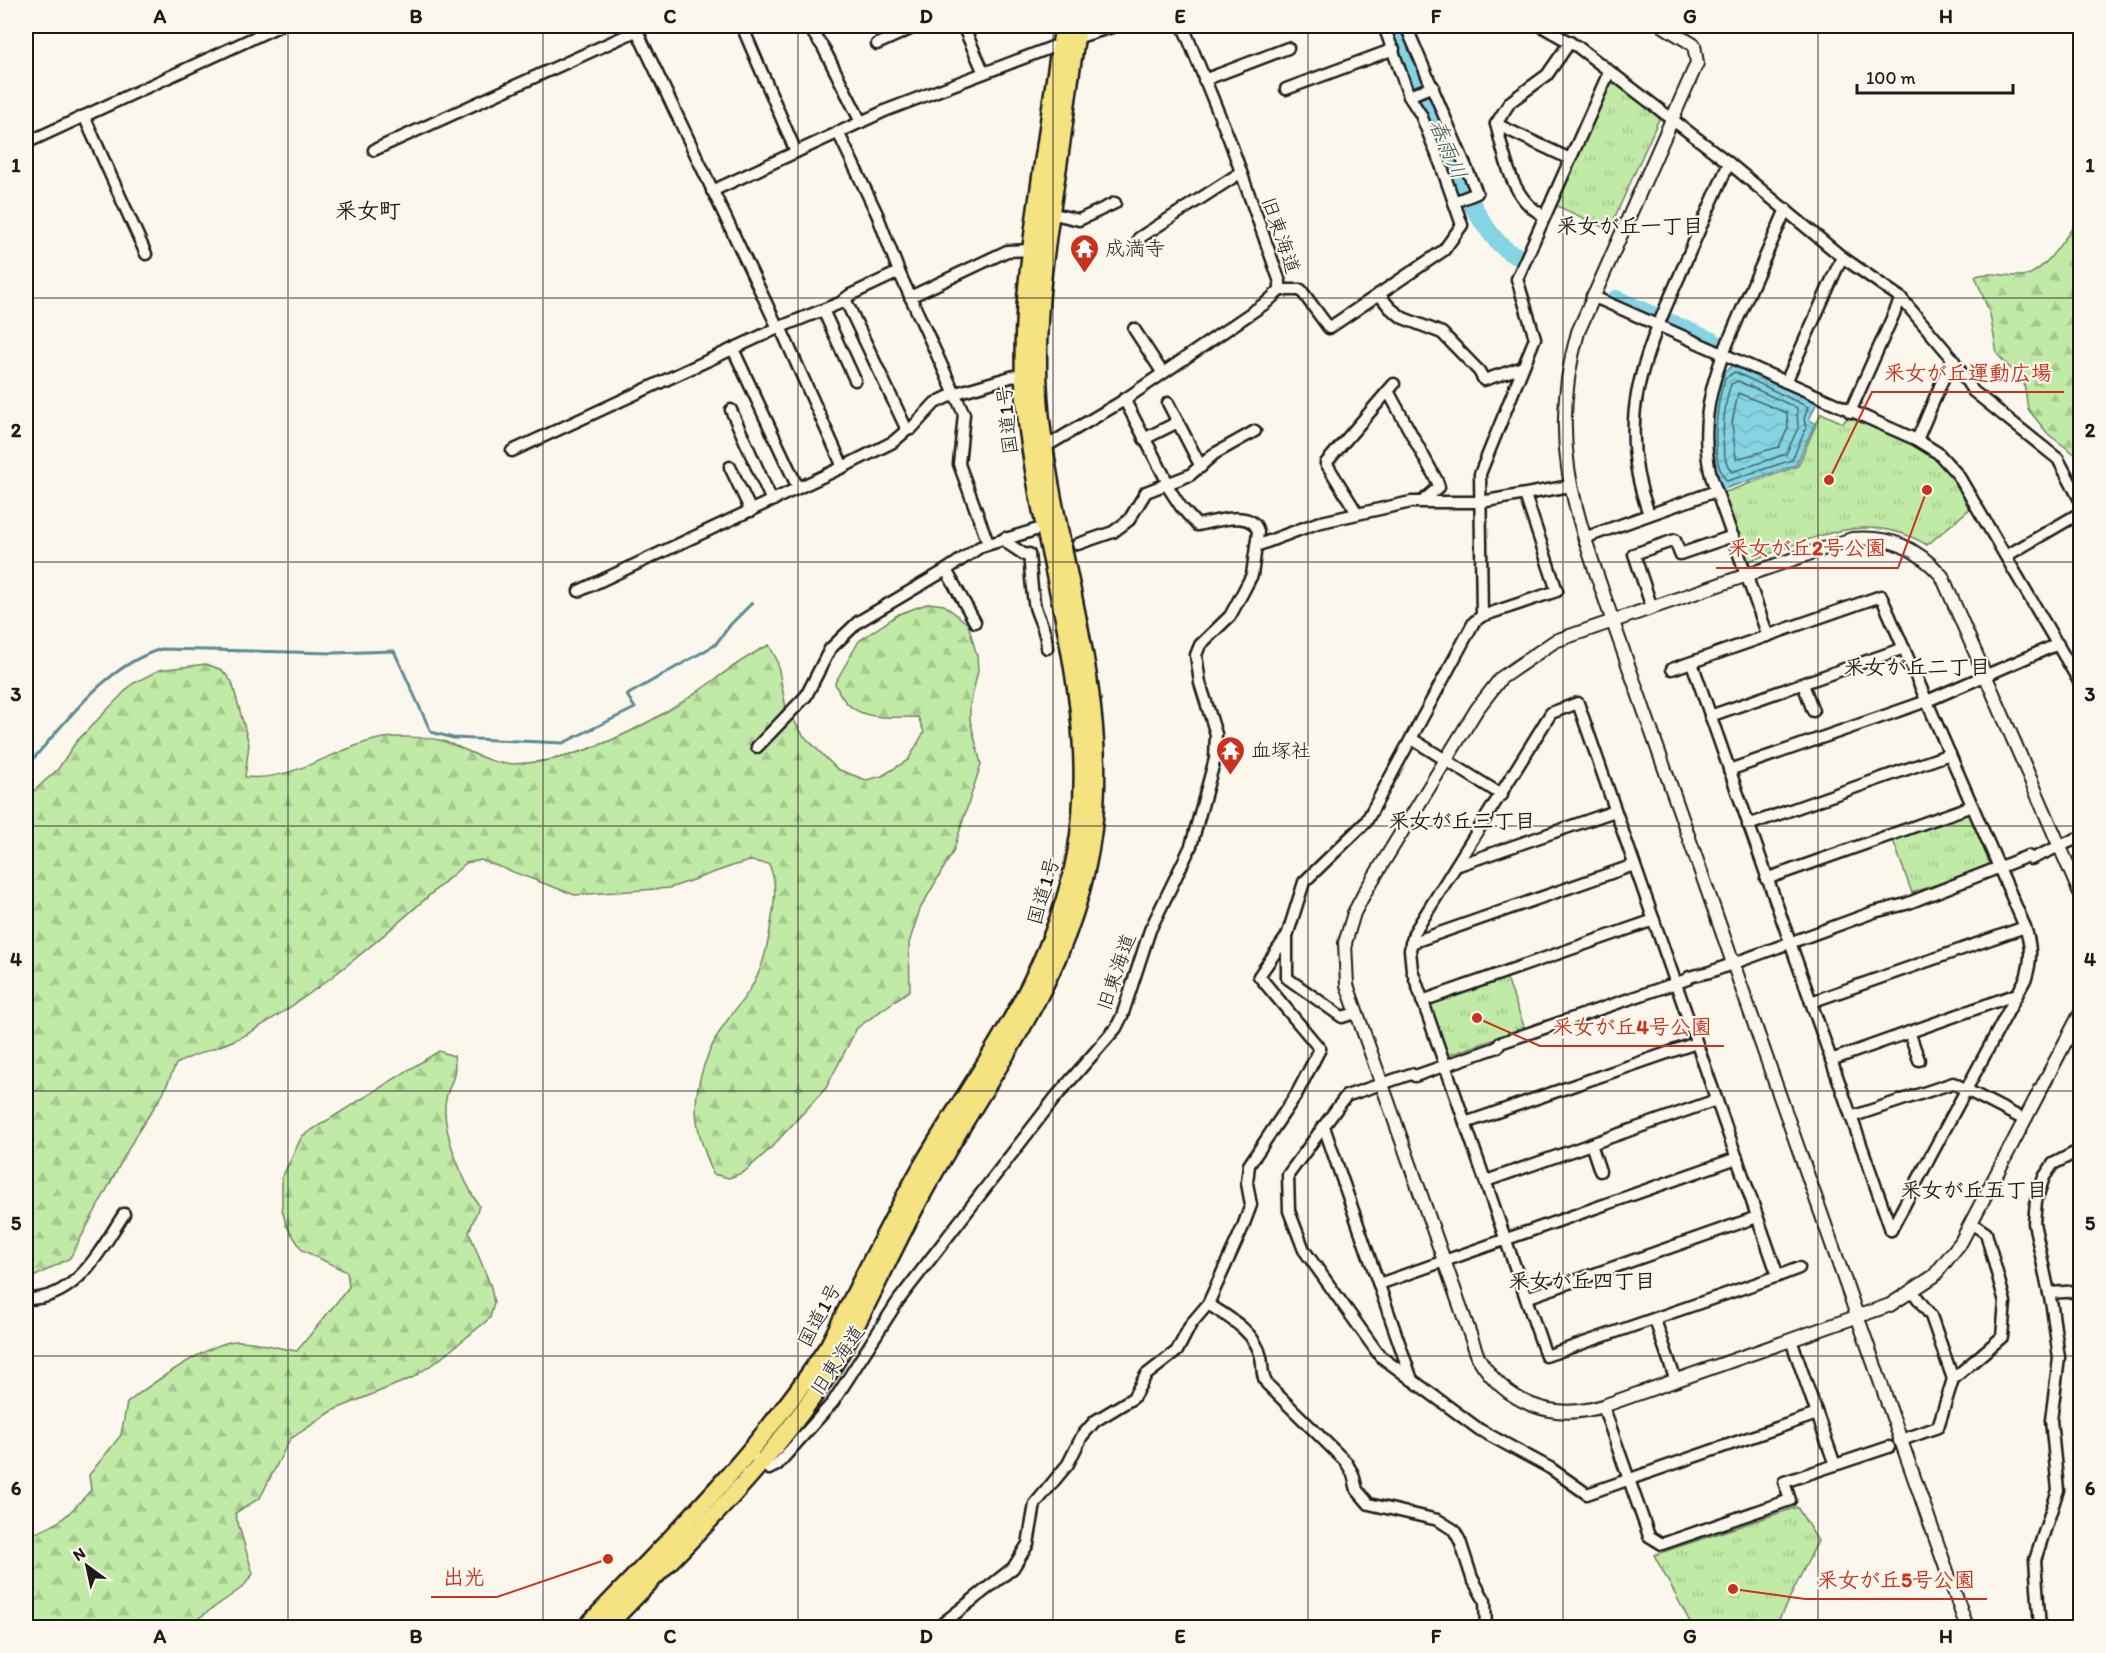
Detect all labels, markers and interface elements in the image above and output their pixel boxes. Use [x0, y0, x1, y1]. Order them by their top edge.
text: A [153, 4, 167, 28]
text: B [410, 4, 423, 28]
text: C [664, 4, 677, 28]
text: D [919, 4, 933, 28]
text: E [1174, 4, 1186, 28]
text: F [1431, 4, 1442, 28]
text: G [1683, 4, 1697, 28]
text: H [1939, 4, 1953, 28]
scale bar [1857, 57, 2013, 95]
text: 100 m [1866, 67, 1916, 89]
water label: 春雨川 [1425, 115, 1472, 183]
text: 1 [11, 153, 21, 177]
text: 1 [2085, 153, 2095, 177]
street label: 旧東海道 [1257, 193, 1305, 277]
district label: 釆女町 [335, 197, 401, 224]
district label: 釆女が丘一丁目 [1557, 213, 1704, 238]
temple icon: 成満寺 [1068, 232, 1100, 274]
place label: 成満寺 [1105, 236, 1165, 260]
callout: 釆女が丘運動広場 [1872, 353, 2064, 392]
text: 釆女が丘運動広場 [1884, 360, 2052, 385]
street label: 国道1号 [991, 384, 1023, 456]
text: 2 [11, 418, 22, 442]
text: 2 [2085, 418, 2096, 442]
callout: 釆女が丘2号公園 [1716, 529, 1898, 568]
text: 釆女が丘2号公園 [1728, 535, 1886, 560]
district label: 釆女が丘二丁目 [1844, 654, 1991, 679]
text: 3 [11, 682, 22, 706]
text: 3 [2085, 682, 2096, 706]
temple icon: 血塚社 [1214, 734, 1246, 776]
place label: 血塚社 [1251, 738, 1311, 762]
district label: 釆女が丘三丁目 [1389, 808, 1536, 833]
street label: 国道1号 [1022, 854, 1064, 928]
street label: 旧東海道 [1092, 930, 1140, 1014]
text: 4 [10, 947, 22, 971]
text: 4 [2084, 947, 2096, 971]
callout: 釆女が丘4号公園 [1540, 1007, 1724, 1046]
text: 釆女が丘4号公園 [1552, 1014, 1712, 1039]
district label: 釆女が丘五丁目 [1901, 1177, 2048, 1202]
text: 5 [11, 1211, 22, 1235]
text: 5 [2085, 1211, 2096, 1235]
district label: 釆女が丘四丁目 [1509, 1268, 1656, 1293]
street label: 国道1号 [792, 1279, 846, 1351]
street label: 旧東海道 [805, 1320, 869, 1400]
text: 6 [11, 1476, 22, 1500]
text: 6 [2085, 1476, 2096, 1500]
north arrow [57, 1536, 117, 1596]
text: N [69, 1543, 89, 1565]
callout: 出光 [431, 1558, 497, 1597]
callout: 釆女が丘5号公園 [1805, 1560, 1987, 1599]
text: 出光 [443, 1564, 485, 1589]
text: 釆女が丘5号公園 [1817, 1567, 1975, 1592]
text: A [153, 1624, 167, 1648]
text: B [410, 1624, 423, 1648]
text: C [664, 1624, 677, 1648]
text: D [919, 1624, 933, 1648]
text: E [1174, 1624, 1186, 1648]
text: F [1431, 1624, 1442, 1648]
text: G [1683, 1624, 1697, 1648]
text: H [1939, 1624, 1953, 1648]

